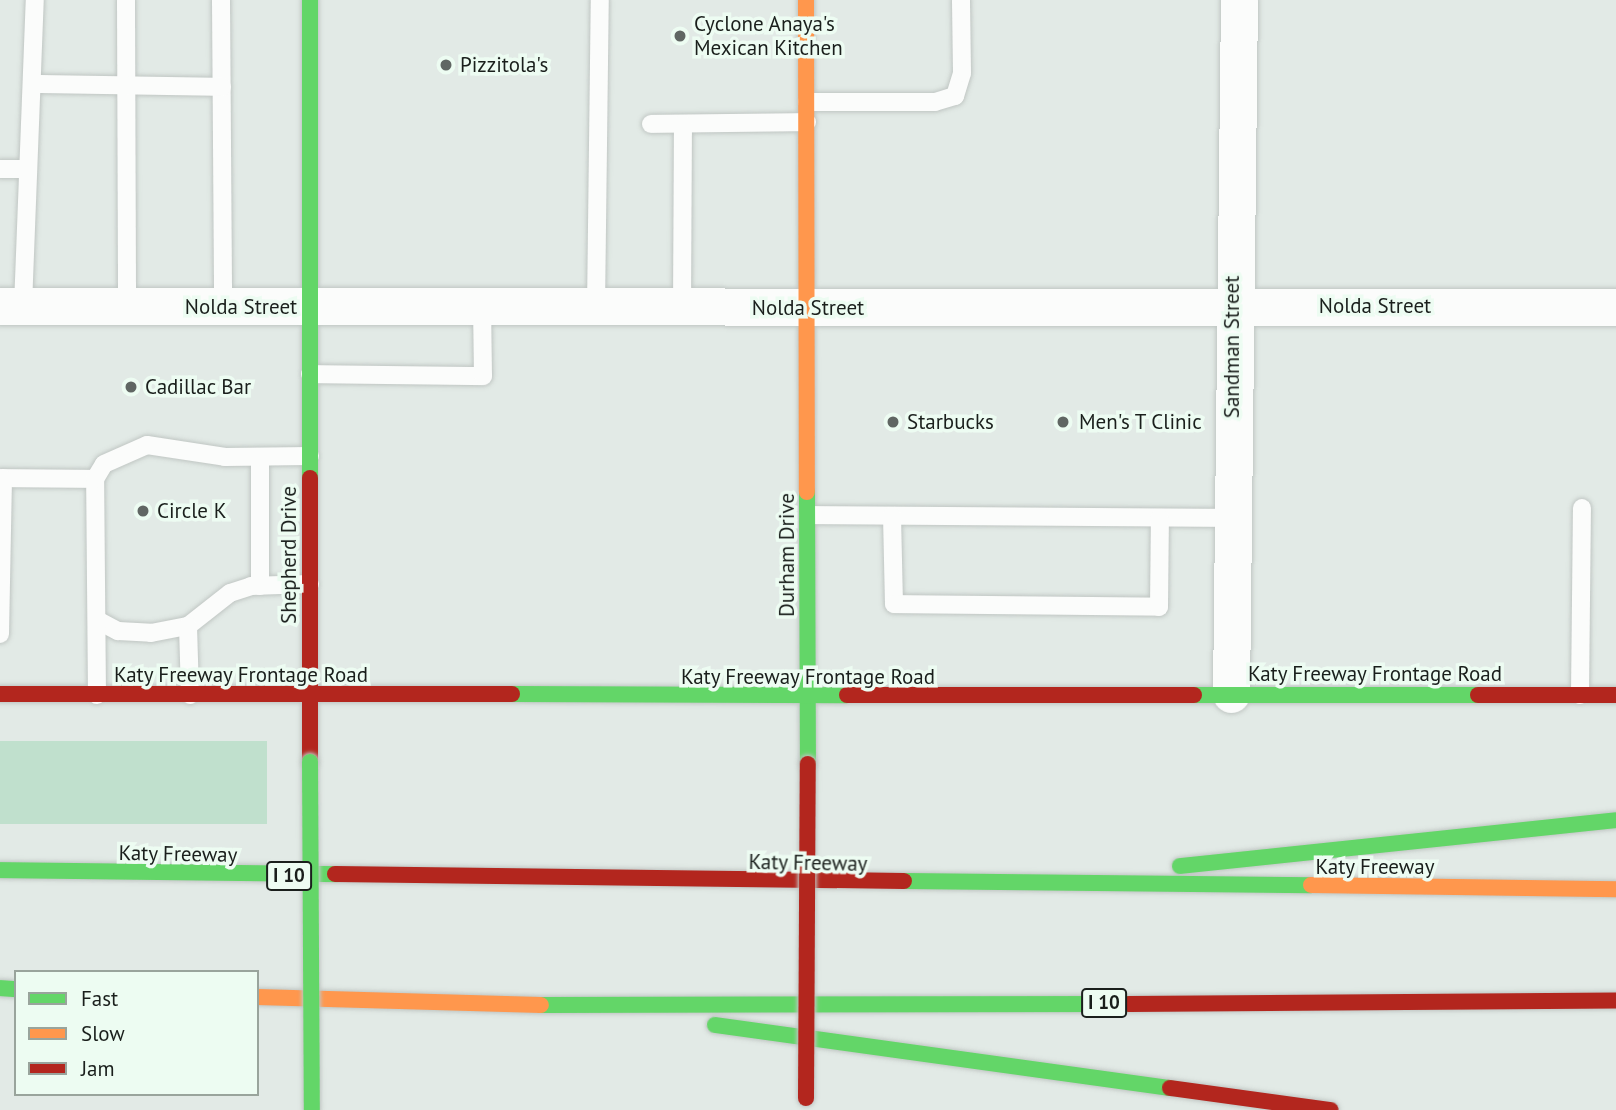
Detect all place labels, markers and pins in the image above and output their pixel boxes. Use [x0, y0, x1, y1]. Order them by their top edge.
place label: Cyclone Anaya's Mexican Kitchen [694, 11, 843, 61]
marker: Cyclone Anaya's Mexican Kitchen [672, 28, 688, 44]
place label: Pizzitola's [460, 52, 548, 78]
marker: Pizzitola's [438, 57, 454, 73]
place label: Cadillac Bar [145, 374, 252, 400]
marker: Cadillac Bar [123, 379, 139, 395]
place label: Starbucks [907, 409, 994, 435]
place label: Men's T Clinic [1079, 409, 1203, 435]
marker: Men's T Clinic [1053, 412, 1073, 432]
marker: Starbucks [885, 414, 901, 430]
place label: Circle K [157, 498, 226, 524]
marker: Circle K [135, 503, 151, 519]

